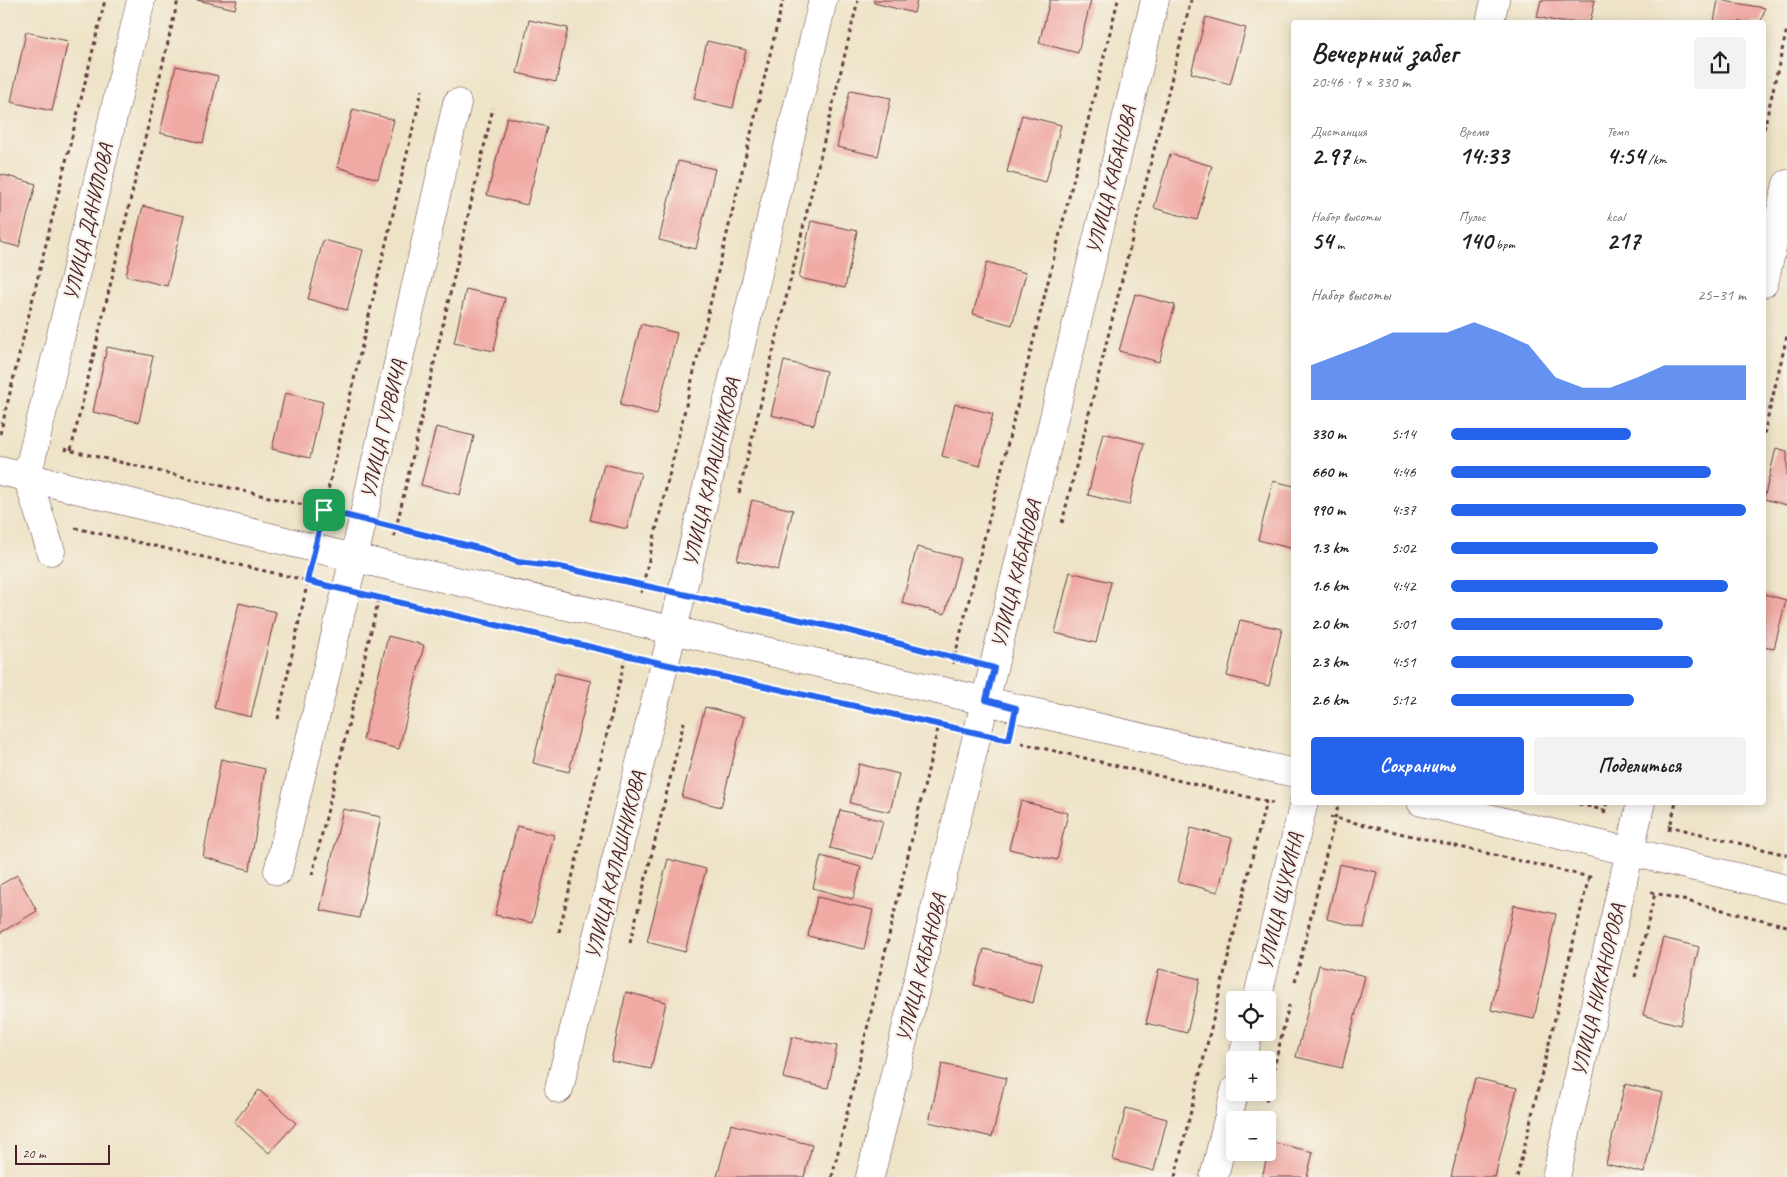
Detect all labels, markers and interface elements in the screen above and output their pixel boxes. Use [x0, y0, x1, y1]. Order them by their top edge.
text: Вечерний забег [1311, 35, 1458, 70]
button: share [1694, 37, 1746, 89]
text: 20:46 · 9 × 330 m [1311, 72, 1410, 92]
street label: УЛИЦА КАБАНОВА [1080, 102, 1142, 257]
text: Дистанция [1311, 123, 1367, 140]
text: Время [1459, 123, 1488, 140]
text: Темп [1606, 123, 1629, 140]
street label: УЛИЦА ДАНИЛОВА [57, 140, 119, 303]
text: 2.97 [1311, 140, 1349, 172]
text: 14:33 [1459, 140, 1509, 172]
text: 4:54 [1606, 140, 1645, 172]
text: km [1349, 151, 1366, 168]
text: /km [1645, 151, 1666, 168]
text: Набор высоты [1311, 208, 1380, 225]
text: Пульс [1459, 208, 1486, 225]
text: kcal [1606, 208, 1625, 225]
text: 54 [1311, 225, 1333, 257]
text: 140 [1459, 225, 1492, 257]
text: 217 [1606, 225, 1640, 257]
text: m [1333, 236, 1344, 253]
text: bpm [1492, 236, 1515, 253]
text: Набор высоты [1311, 285, 1390, 305]
text: 25–31 m [1697, 285, 1746, 305]
street label: УЛИЦА ГУРВИЧА [354, 357, 412, 501]
street label: УЛИЦА КАЛАШНИКОВА [677, 375, 745, 569]
text: 330 m [1311, 424, 1346, 444]
text: 5:14 [1391, 424, 1416, 444]
text: 660 m [1311, 462, 1346, 482]
text: 4:46 [1391, 462, 1416, 482]
pin [303, 489, 345, 531]
icon: arrive [310, 496, 338, 524]
street label: УЛИЦА КАБАНОВА [985, 496, 1047, 651]
text: 990 m [1311, 500, 1345, 520]
text: 4:37 [1391, 500, 1416, 520]
text: 1.3 km [1311, 538, 1348, 558]
text: 5:02 [1391, 538, 1416, 558]
text: 1.6 km [1311, 576, 1349, 596]
text: 4:42 [1391, 576, 1416, 596]
text: 2.0 km [1311, 614, 1348, 634]
text: 5:01 [1391, 614, 1416, 634]
text: 2.3 km [1311, 652, 1348, 672]
text: 4:51 [1391, 652, 1416, 672]
text: 2.6 km [1311, 690, 1349, 710]
text: 5:12 [1391, 690, 1416, 710]
button: Сохранить [1311, 737, 1524, 795]
button: Поделиться [1534, 737, 1746, 795]
street label: УЛИЦА КАЛАШНИКОВА [579, 768, 651, 961]
street label: УЛИЦА ЩУКИНА [1252, 830, 1308, 972]
street label: УЛИЦА КАБАНОВА [890, 890, 952, 1045]
street label: УЛИЦА НИКАНОРОВА [1566, 901, 1631, 1079]
map controls [1226, 991, 1276, 1161]
button: locate [1226, 991, 1276, 1041]
button: + [1226, 1051, 1276, 1101]
button: − [1226, 1111, 1276, 1161]
scale bar [15, 1142, 110, 1165]
text: 20 m [22, 1145, 46, 1162]

